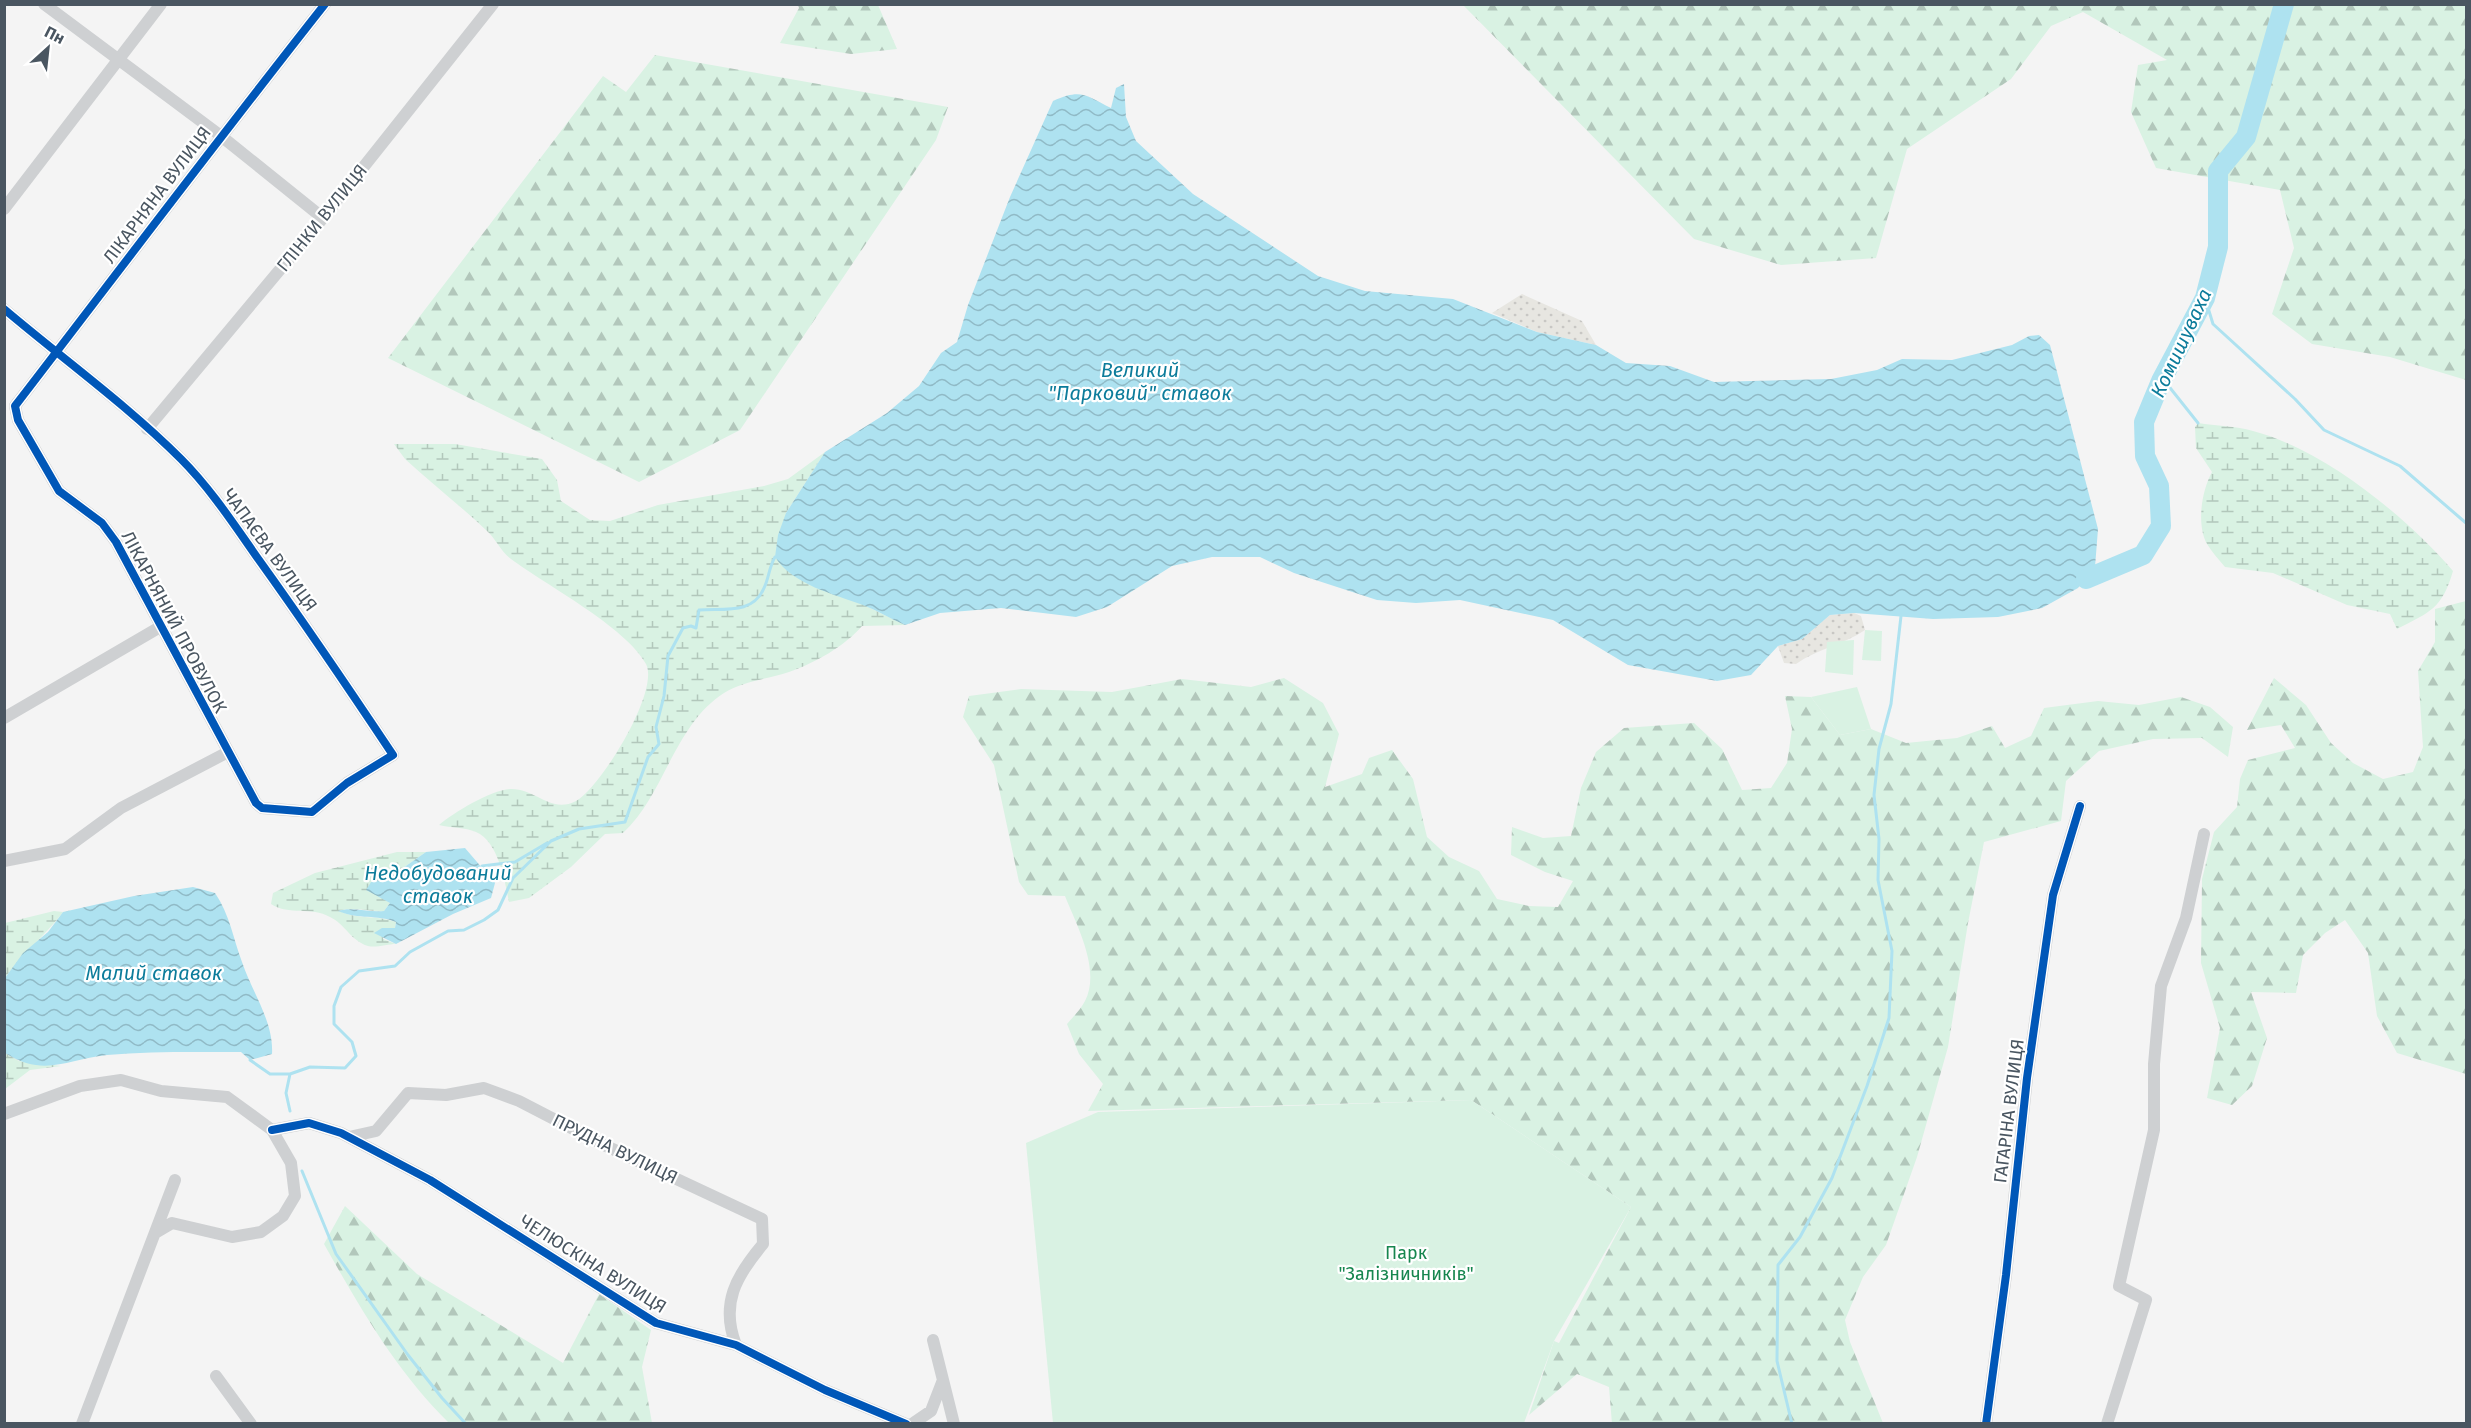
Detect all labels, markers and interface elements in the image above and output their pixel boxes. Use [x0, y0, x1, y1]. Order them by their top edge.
north arrow [18, 18, 78, 78]
text: Пн [41, 22, 68, 48]
street label: ЛІКАРНЯНА ВУЛИЦЯ [98, 122, 216, 268]
street label: ГЛІНКИ ВУЛИЦЯ [272, 160, 372, 276]
water label: Комишуваха [2145, 285, 2217, 401]
water label: Великий "Парковий" ставок [1048, 358, 1232, 405]
street label: ЧАПАЄВА ВУЛИЦЯ [218, 484, 322, 616]
street label: ЛІКАРНЯНИЙ ПРОВУЛОК [117, 527, 232, 717]
water label: Недобудований ставок [364, 861, 512, 908]
water label: Малий ставок [85, 961, 223, 985]
street label: ГАГАРІНА ВУЛИЦЯ [1989, 1038, 2029, 1184]
street label: ПРУДНА ВУЛИЦЯ [549, 1109, 681, 1189]
street label: ЧЕЛЮСКІНА ВУЛИЦЯ [516, 1210, 670, 1318]
park label: Парк "Залізничників" [1338, 1242, 1474, 1285]

